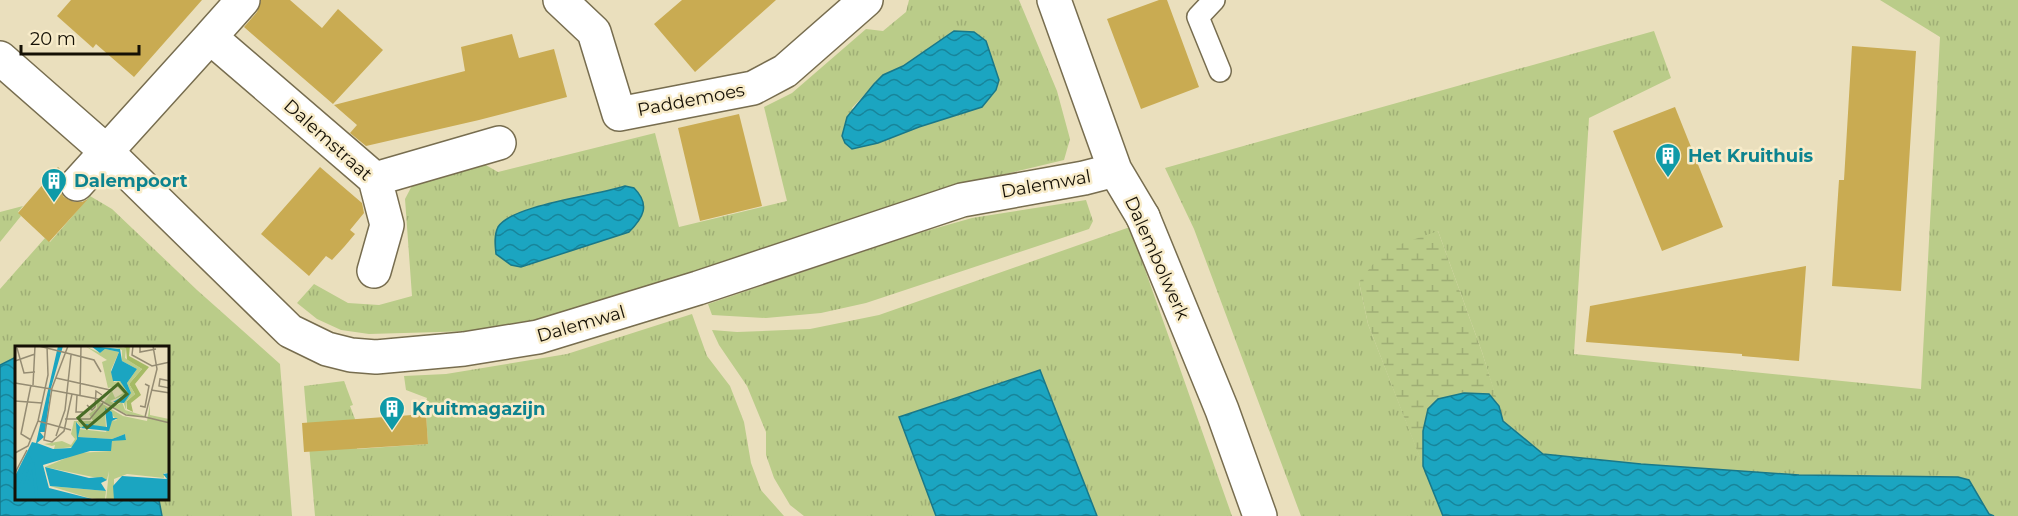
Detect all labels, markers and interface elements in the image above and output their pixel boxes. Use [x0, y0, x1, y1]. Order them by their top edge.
scale bar [21, 18, 140, 56]
text: 20 m [30, 28, 76, 50]
street label: Paddemoes [636, 79, 747, 121]
street label: Dalemstraat [279, 95, 377, 185]
building icon: Het Kruithuis [1653, 141, 1683, 179]
place label: Het Kruithuis [1688, 145, 1814, 167]
street label: Dalemwal [999, 165, 1093, 203]
building icon: Dalempoort [39, 166, 69, 204]
place label: Dalempoort [74, 170, 188, 192]
street label: Dalembolwerk [1120, 193, 1194, 323]
street label: Dalemwal [534, 301, 628, 347]
inset map [15, 346, 170, 501]
building icon: Kruitmagazijn [377, 394, 407, 432]
place label: Kruitmagazijn [412, 398, 545, 420]

